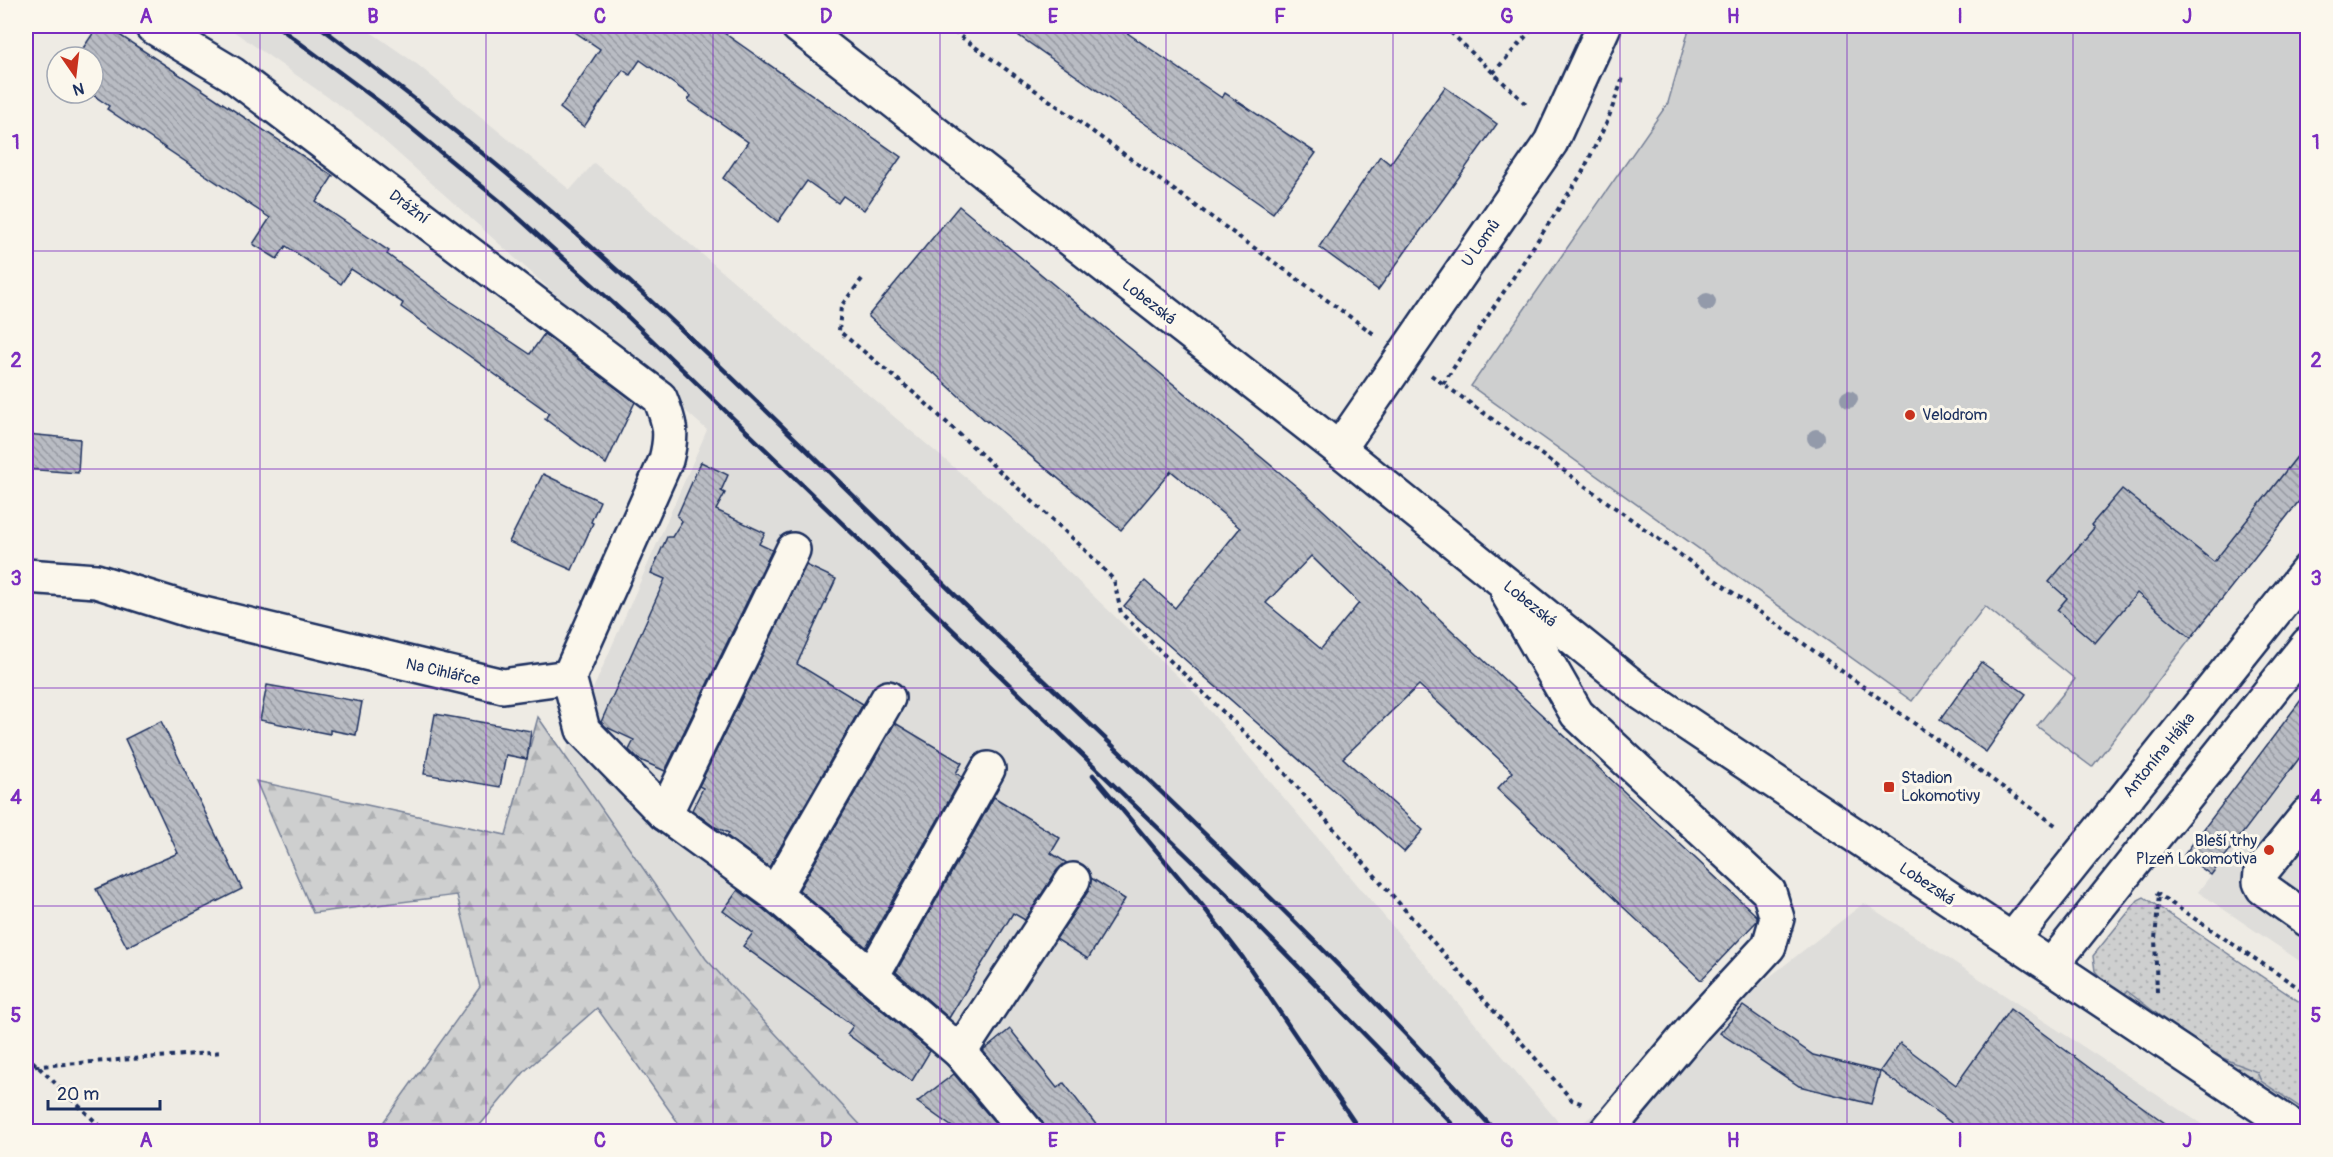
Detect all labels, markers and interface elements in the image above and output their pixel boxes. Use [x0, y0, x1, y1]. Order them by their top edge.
text: A [140, 4, 153, 29]
text: B [367, 4, 379, 29]
text: C [594, 4, 606, 29]
text: D [820, 4, 833, 29]
text: E [1048, 4, 1059, 29]
text: F [1274, 4, 1286, 29]
text: G [1500, 4, 1514, 29]
text: H [1727, 4, 1740, 29]
text: I [1957, 4, 1963, 29]
text: J [2182, 4, 2192, 29]
north arrow [45, 45, 105, 105]
text: N [71, 78, 86, 100]
text: 1 [12, 130, 20, 155]
text: 1 [2312, 130, 2320, 155]
street label: Drážní [385, 185, 433, 229]
street label: U Lomů [1457, 215, 1505, 271]
street label: Lobezská [1118, 275, 1180, 329]
text: 2 [10, 348, 22, 373]
text: 2 [2310, 348, 2322, 373]
place label: Velodrom [1922, 405, 1987, 425]
marker: Velodrom [1903, 408, 1917, 422]
text: 3 [10, 566, 22, 591]
text: 3 [2310, 566, 2322, 591]
street label: Lobezská [1499, 576, 1561, 632]
street label: Na Cihlářce [404, 654, 482, 690]
street label: Antonína Hájka [2119, 709, 2199, 801]
place label: Stadion Lokomotivy [1901, 768, 1980, 806]
marker: Stadion Lokomotivy [1882, 780, 1896, 794]
text: 4 [10, 785, 22, 810]
text: 4 [2310, 785, 2322, 810]
place label: Bleší trhy Plzeň Lokomotiva [2136, 831, 2257, 869]
marker: Bleší trhy Plzeň Lokomotiva [2262, 843, 2276, 857]
street label: Lobezská [1895, 858, 1959, 910]
text: 5 [11, 1003, 22, 1028]
text: 5 [2311, 1003, 2322, 1028]
scale bar [48, 1073, 160, 1111]
text: 20 m [57, 1083, 99, 1106]
text: A [140, 1128, 153, 1153]
text: B [367, 1128, 379, 1153]
text: C [594, 1128, 606, 1153]
text: D [820, 1128, 833, 1153]
text: E [1048, 1128, 1059, 1153]
text: F [1274, 1128, 1286, 1153]
text: G [1500, 1128, 1514, 1153]
text: H [1727, 1128, 1740, 1153]
text: I [1957, 1128, 1963, 1153]
text: J [2182, 1128, 2192, 1153]

